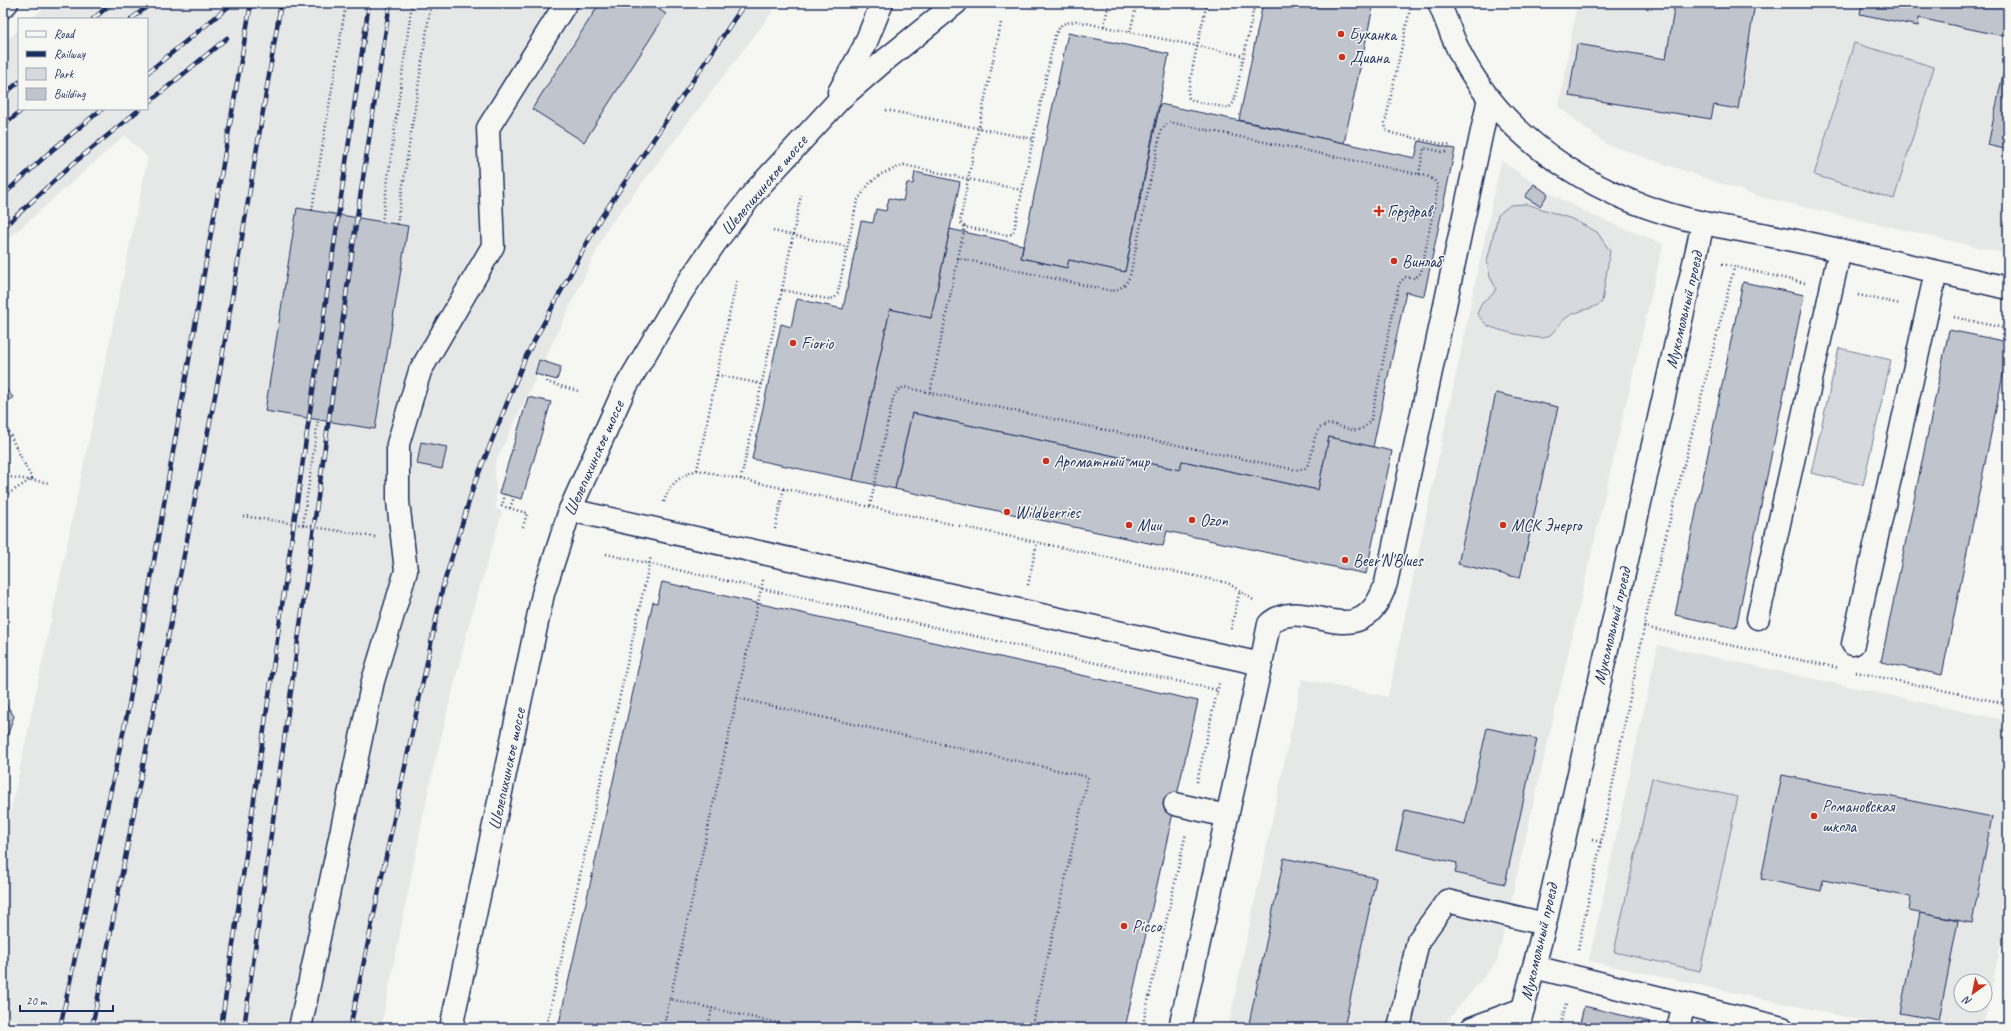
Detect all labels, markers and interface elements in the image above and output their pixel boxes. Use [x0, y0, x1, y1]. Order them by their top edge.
legend [18, 18, 148, 110]
place label: Буханка [1349, 24, 1398, 45]
text: Road [54, 26, 76, 42]
marker: Буханка [1336, 29, 1346, 39]
text: Railway [54, 46, 86, 62]
place label: Диана [1350, 47, 1391, 68]
marker: Диана [1337, 52, 1347, 62]
text: Park [54, 66, 75, 82]
text: Building [54, 86, 86, 102]
street label: Шелепихинское шоссе [716, 130, 813, 239]
place label: Горздрав [1387, 201, 1434, 223]
marker: Горздрав [1374, 206, 1384, 216]
street label: Мукомольный проезд [1660, 248, 1708, 370]
place label: Винлаб [1402, 251, 1445, 272]
marker: Винлаб [1389, 256, 1399, 266]
place label: Fiorio [801, 333, 834, 354]
marker: Fiorio [788, 338, 798, 348]
street label: Шелепихинское шоссе [559, 396, 629, 519]
place label: Ароматный мир [1054, 451, 1151, 472]
marker: Ароматный мир [1041, 456, 1051, 466]
place label: Wildberries [1015, 502, 1082, 523]
marker: Wildberries [1002, 507, 1012, 517]
place label: Ozon [1200, 510, 1228, 531]
place label: Muu [1137, 515, 1163, 536]
marker: Ozon [1187, 515, 1197, 525]
place label: МСК Энерго [1511, 515, 1584, 536]
marker: Muu [1124, 520, 1134, 530]
marker: МСК Энерго [1498, 520, 1508, 530]
place label: Beer'N'Blues [1353, 550, 1424, 571]
marker: Beer'N'Blues [1340, 555, 1350, 565]
street label: Мукомольный проезд [1588, 564, 1636, 686]
street label: Шелепихинское шоссе [484, 705, 530, 832]
place label: Романовская школа [1822, 796, 1896, 837]
marker: Романовская школа [1809, 811, 1819, 821]
street label: Мукомольный проезд [1515, 880, 1563, 1002]
place label: Picco [1132, 916, 1163, 937]
marker: Picco [1119, 921, 1129, 931]
north arrow [1953, 973, 1993, 1013]
scale bar [20, 987, 113, 1013]
text: N [1959, 992, 1974, 1009]
text: 20 m [26, 993, 48, 1009]

